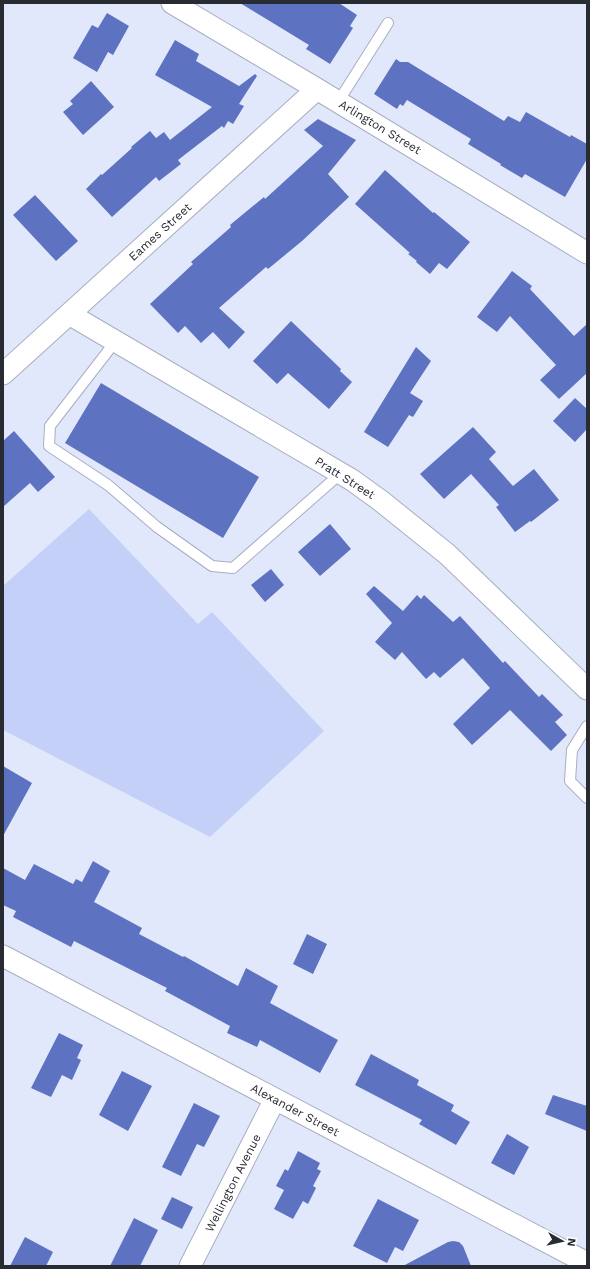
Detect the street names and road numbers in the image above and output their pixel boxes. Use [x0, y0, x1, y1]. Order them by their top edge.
street label: Arlington Street [336, 97, 424, 157]
street label: Eames Street [126, 200, 194, 264]
street label: Pratt Street [312, 454, 378, 502]
street label: Alexander Street [248, 1081, 342, 1139]
street label: Wellington Avenue [202, 1132, 264, 1234]

